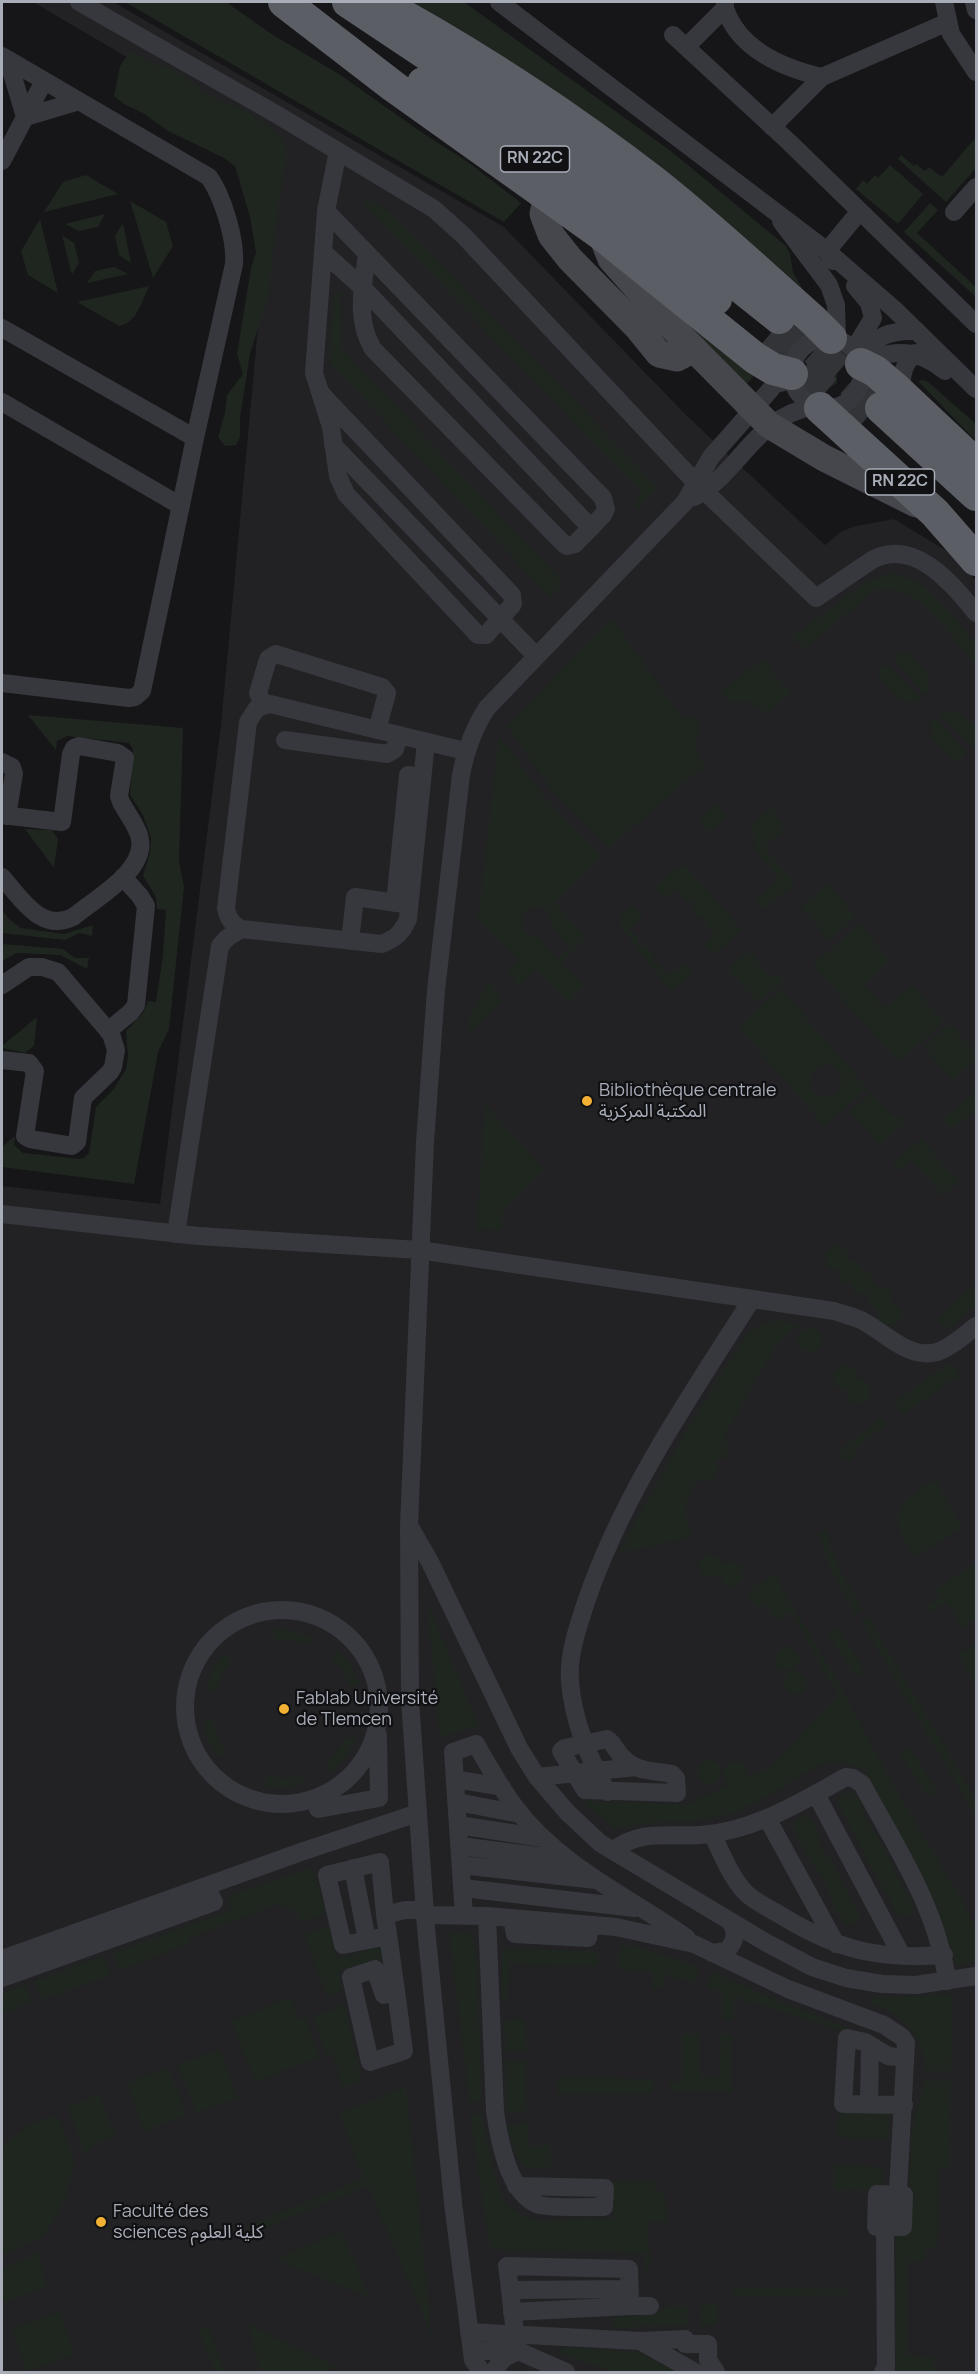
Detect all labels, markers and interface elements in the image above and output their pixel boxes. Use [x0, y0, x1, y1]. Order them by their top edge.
road number: RN 22C [500, 146, 570, 172]
road number: RN 22C [866, 469, 934, 495]
place label: Bibliothèque centrale المكتبة المركزية [599, 1080, 777, 1122]
marker: Bibliothèque centrale المكتبة المركزية [580, 1094, 594, 1108]
place label: Fablab Université de Tlemcen [296, 1688, 438, 1730]
marker: Fablab Université de Tlemcen [277, 1702, 291, 1716]
place label: Faculté des sciences كلية العلوم [113, 2201, 263, 2244]
marker: Faculté des sciences كلية العلوم [94, 2215, 108, 2229]

